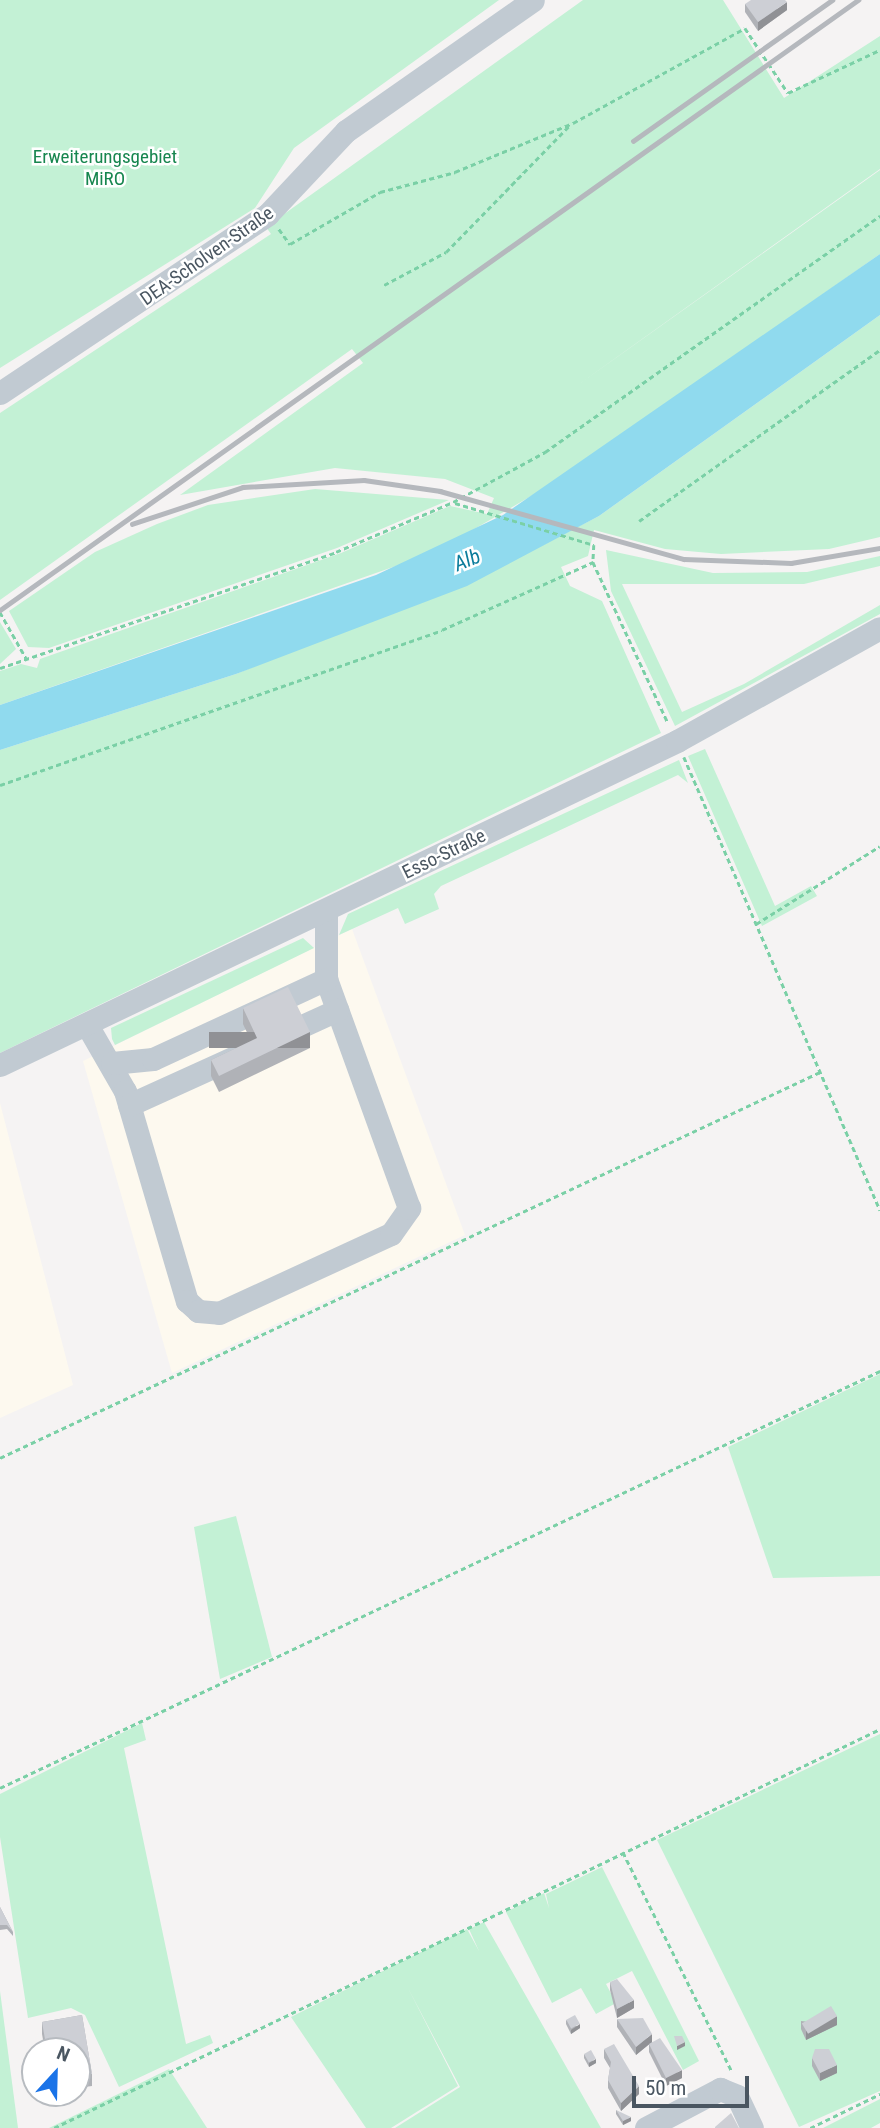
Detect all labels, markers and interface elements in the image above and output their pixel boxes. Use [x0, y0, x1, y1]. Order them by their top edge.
park label: Erweiterungsgebiet MiRO [33, 146, 177, 190]
street label: DEA-Scholven-Straße [136, 202, 278, 310]
water label: Alb [450, 543, 484, 577]
street label: Esso-Straße [399, 824, 489, 884]
north arrow [21, 2037, 91, 2107]
text: N [54, 2041, 73, 2067]
scale bar [635, 2062, 752, 2106]
text: 50 m [645, 2076, 686, 2100]

